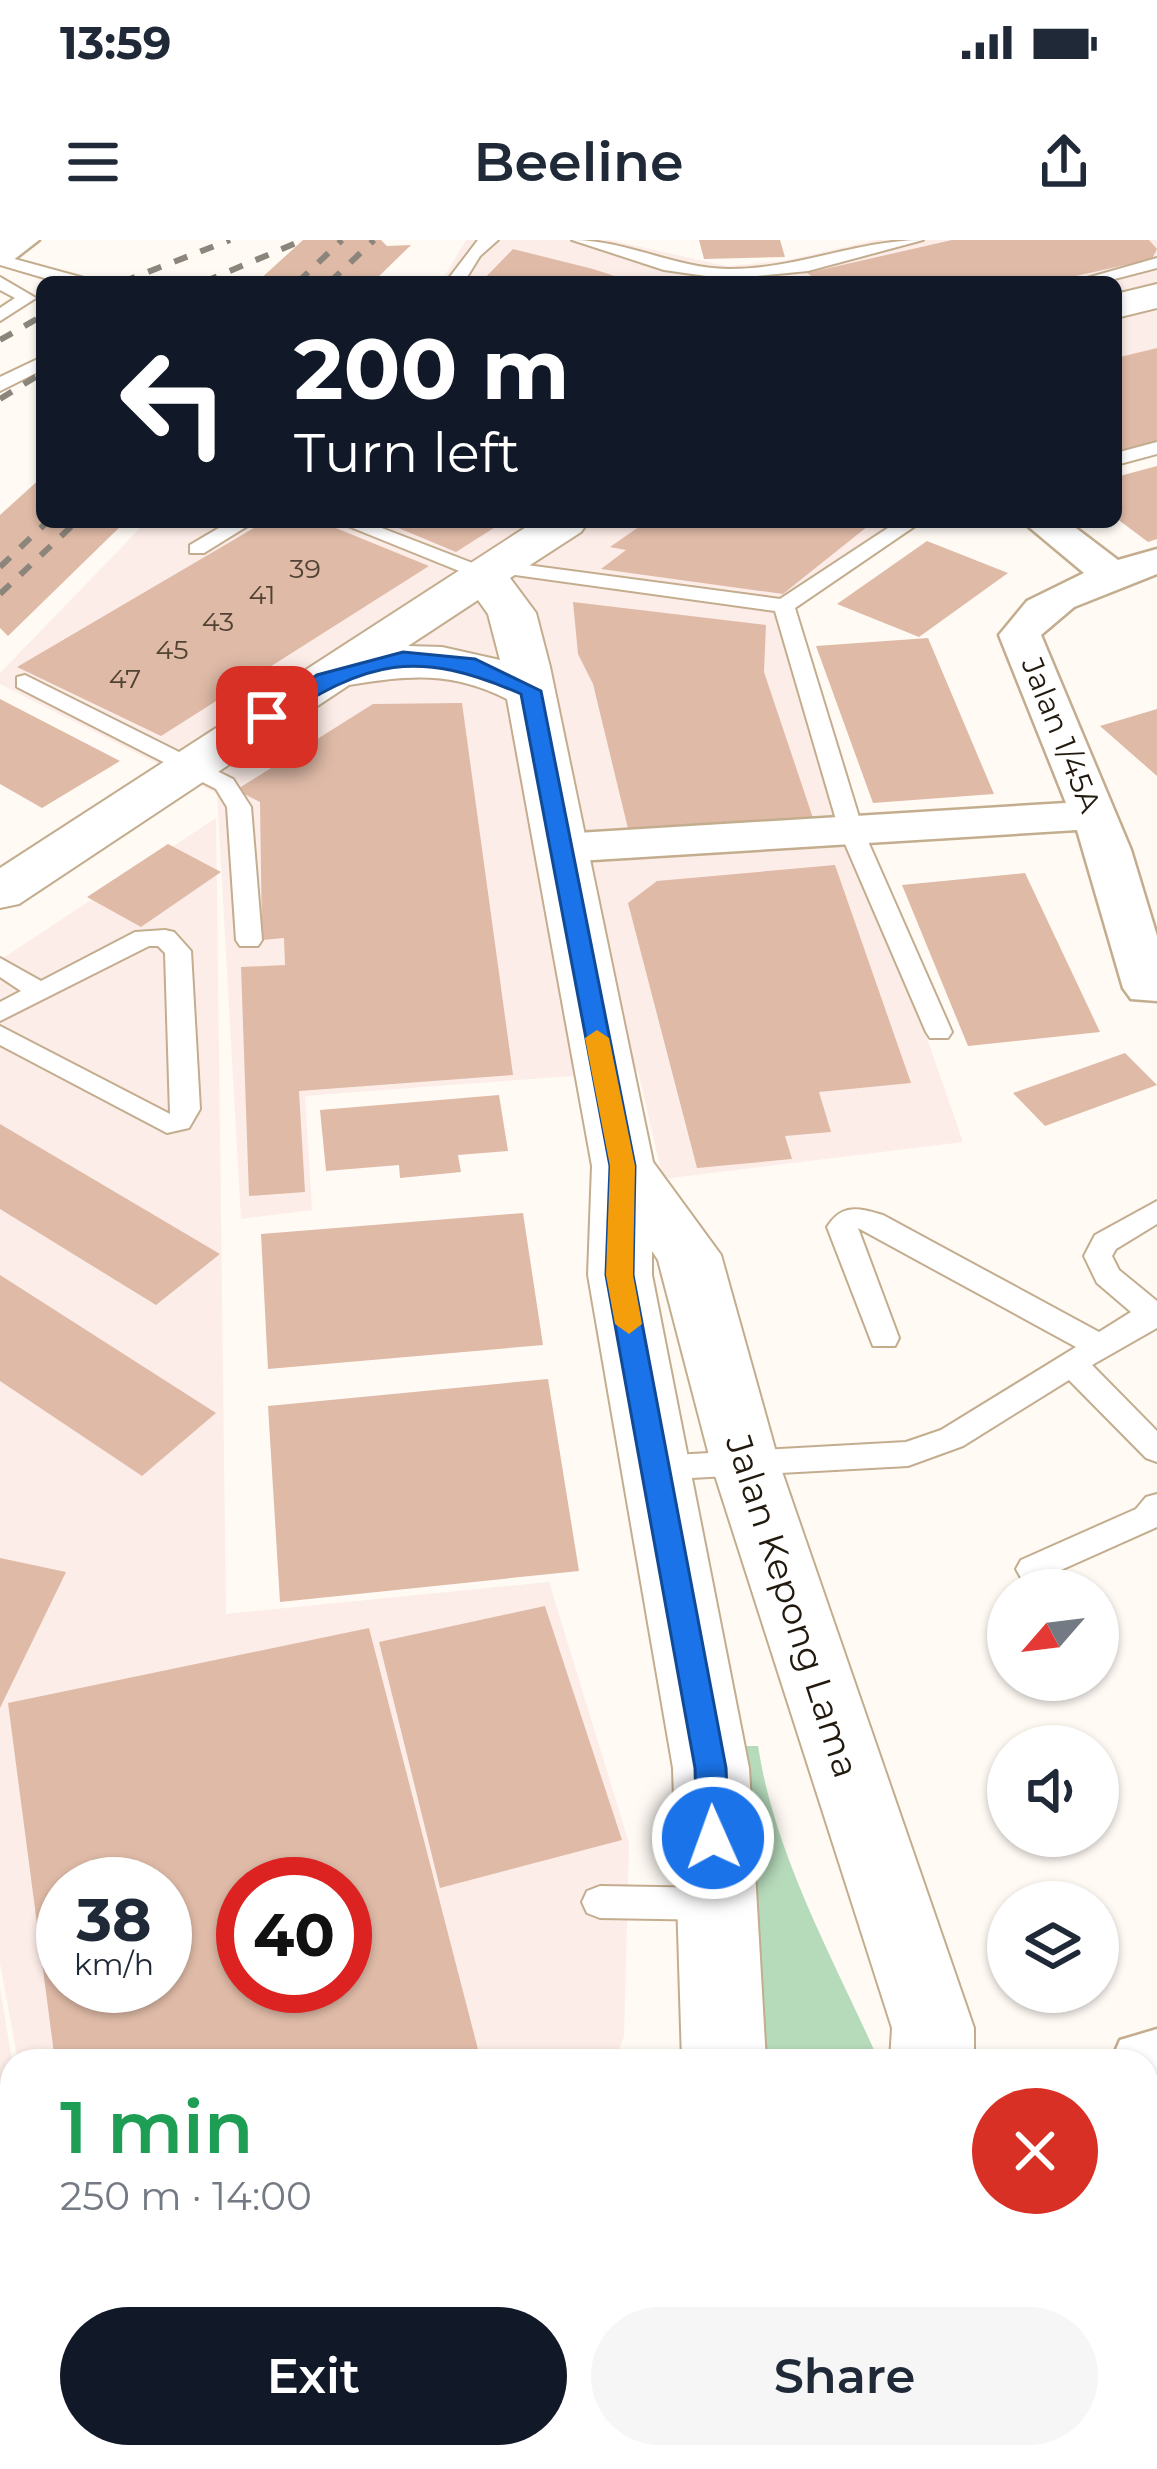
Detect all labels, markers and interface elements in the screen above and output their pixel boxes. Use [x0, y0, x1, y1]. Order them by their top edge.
text: 13:59 [60, 15, 172, 70]
icon: menu [60, 129, 126, 195]
text: Beeline [473, 129, 684, 195]
icon: share [1031, 129, 1097, 195]
text: 200 m [294, 318, 570, 420]
icon: left [96, 324, 252, 480]
text: Turn left [294, 420, 520, 486]
house number: 39 [289, 552, 321, 585]
house number: 41 [249, 578, 275, 611]
house number: 43 [202, 605, 234, 638]
house number: 45 [155, 633, 189, 666]
street label: Jalan 1/45A [1013, 651, 1109, 818]
house number: 47 [109, 662, 141, 695]
pin [216, 666, 318, 768]
icon: arrive [234, 684, 300, 750]
street label: Jalan Kepong Lama [716, 1428, 869, 1783]
north arrow [987, 1569, 1119, 1701]
map controls [987, 1569, 1119, 2013]
button: sound [987, 1725, 1119, 1857]
position arrow [650, 1775, 776, 1901]
speed limit sign: 40 [216, 1857, 372, 2013]
button: layers [987, 1881, 1119, 2013]
text: 38 [76, 1883, 152, 1956]
text: km/h [74, 1946, 154, 1983]
text: 1 min [60, 2083, 253, 2171]
button: close [972, 2088, 1098, 2214]
text: 250 m · 14:00 [60, 2172, 312, 2220]
button: Exit [60, 2307, 567, 2445]
button: Share [591, 2307, 1098, 2445]

